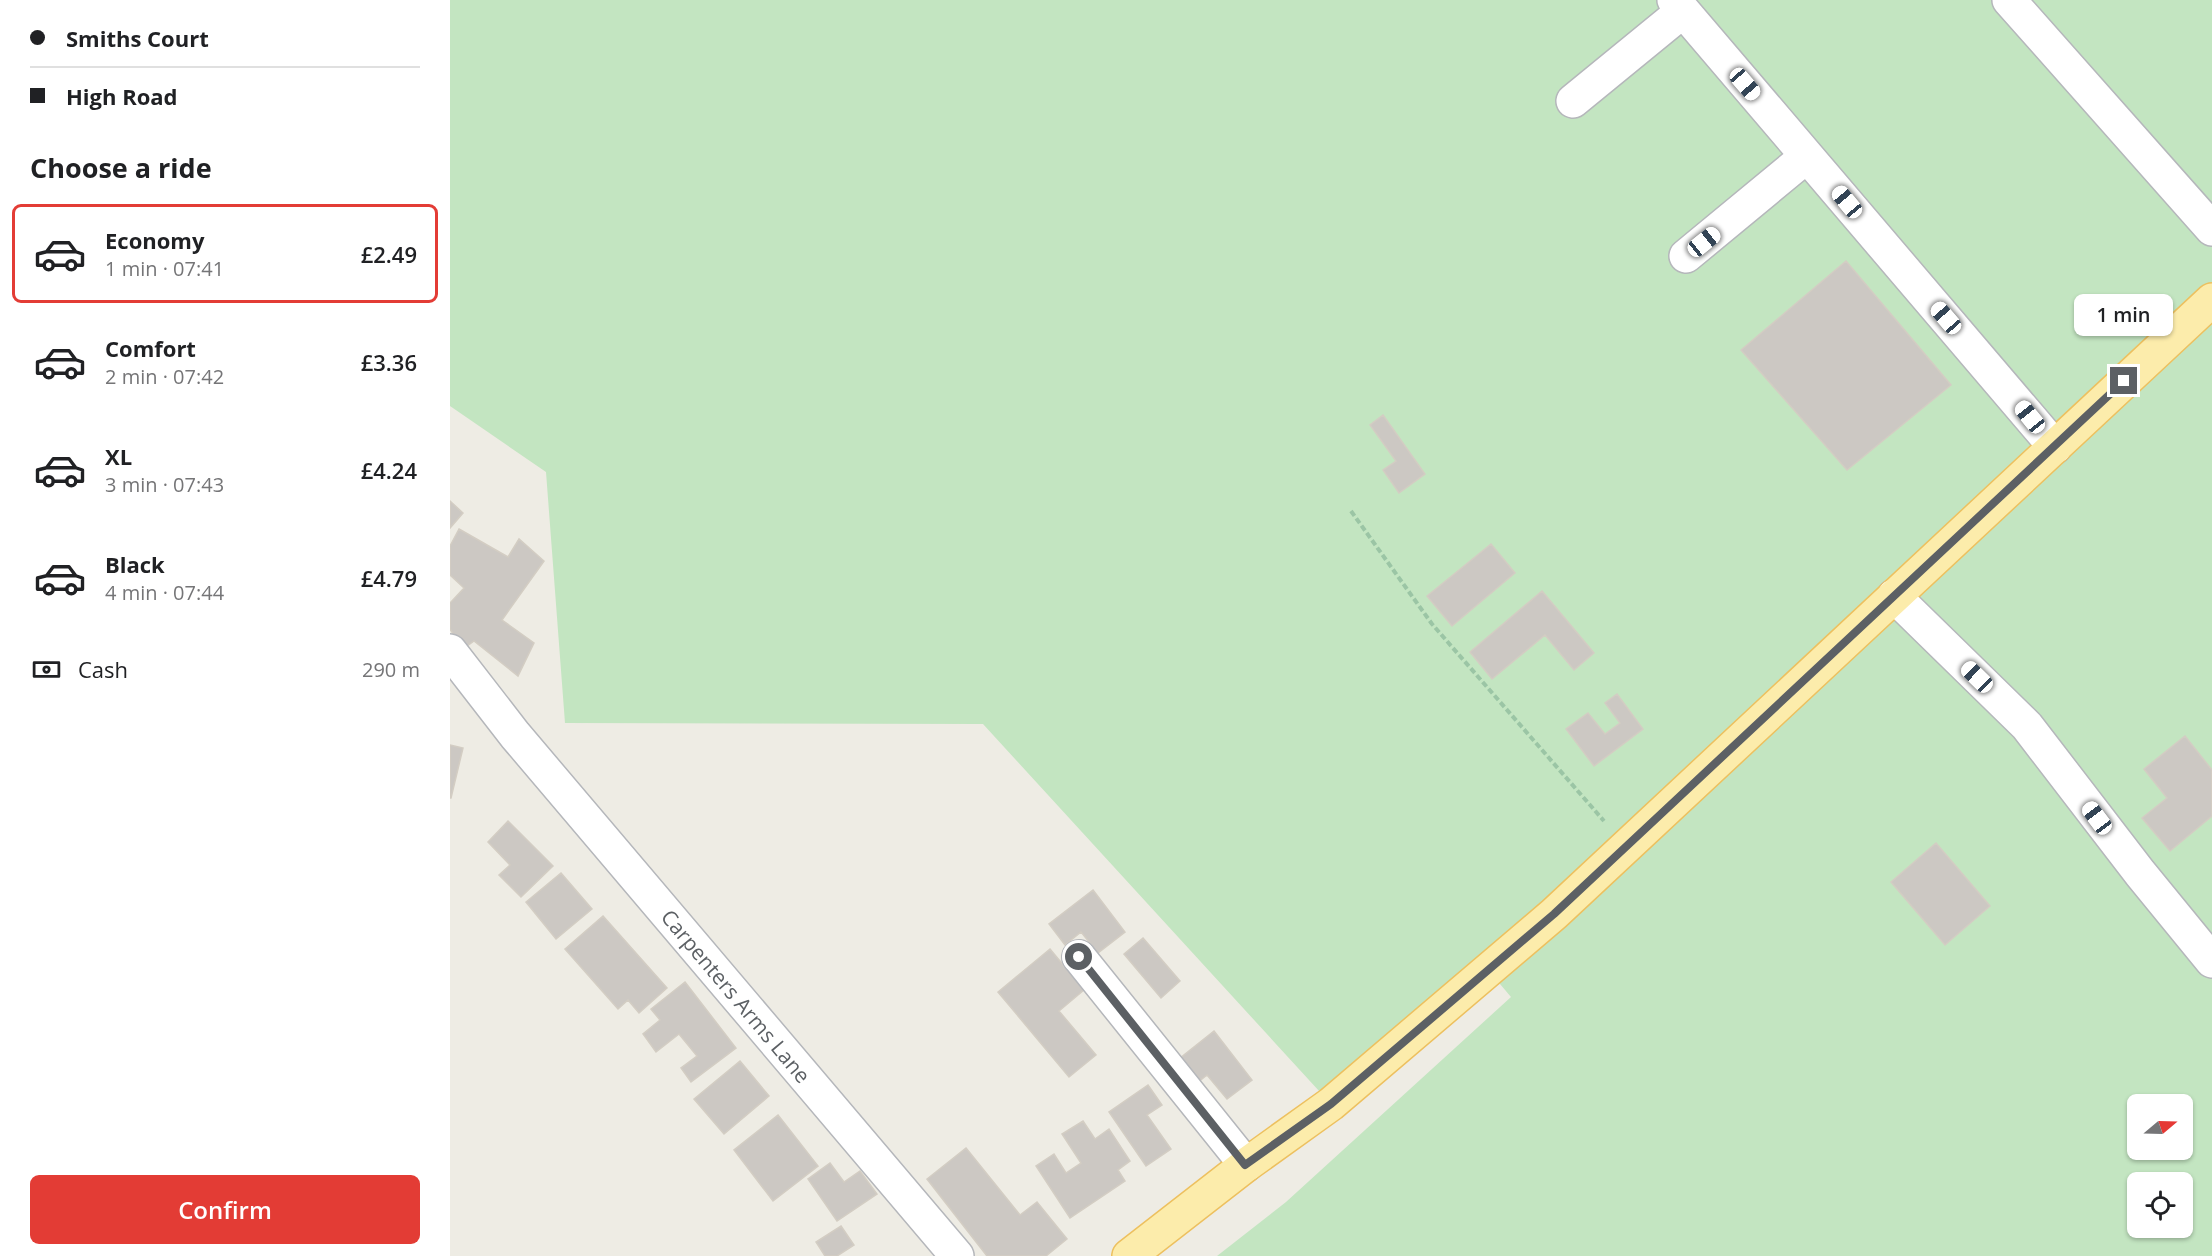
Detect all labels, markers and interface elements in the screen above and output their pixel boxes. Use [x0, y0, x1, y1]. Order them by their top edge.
text: Smiths Court [66, 23, 209, 53]
car [1726, 65, 1764, 103]
text: High Road [66, 81, 178, 111]
text: Choose a ride [30, 149, 212, 186]
car [1829, 182, 1865, 222]
car [1684, 224, 1724, 260]
text: Economy [105, 225, 204, 255]
icon: car [33, 227, 87, 281]
text: £2.49 [361, 239, 417, 269]
text: 1 min · 07:41 [105, 255, 224, 282]
callout: 1 min [2074, 294, 2174, 336]
car [1927, 299, 1965, 337]
text: 1 min [2097, 301, 2151, 328]
text: Comfort [105, 333, 196, 363]
icon: car [33, 335, 87, 389]
text: £3.36 [361, 347, 417, 377]
text: 2 min · 07:42 [105, 363, 224, 390]
route end [2110, 367, 2137, 394]
car [2012, 397, 2048, 437]
text: XL [105, 441, 132, 471]
icon: car [33, 443, 87, 497]
text: £4.24 [361, 455, 417, 485]
text: 3 min · 07:43 [105, 471, 224, 498]
text: Black [105, 549, 165, 579]
icon: car [33, 551, 87, 605]
text: £4.79 [361, 563, 417, 593]
text: 4 min · 07:44 [105, 579, 224, 606]
icon: cash [30, 653, 63, 686]
text: Cash [78, 654, 128, 684]
text: 290 m [362, 656, 420, 683]
car [1958, 658, 1996, 696]
car [2079, 798, 2115, 838]
street label: Carpenters Arms Lane [655, 903, 817, 1089]
route start [1065, 943, 1092, 970]
north arrow [2127, 1094, 2193, 1160]
map controls [2127, 1094, 2193, 1238]
button: locate [2127, 1172, 2193, 1238]
button: Confirm [30, 1175, 420, 1244]

